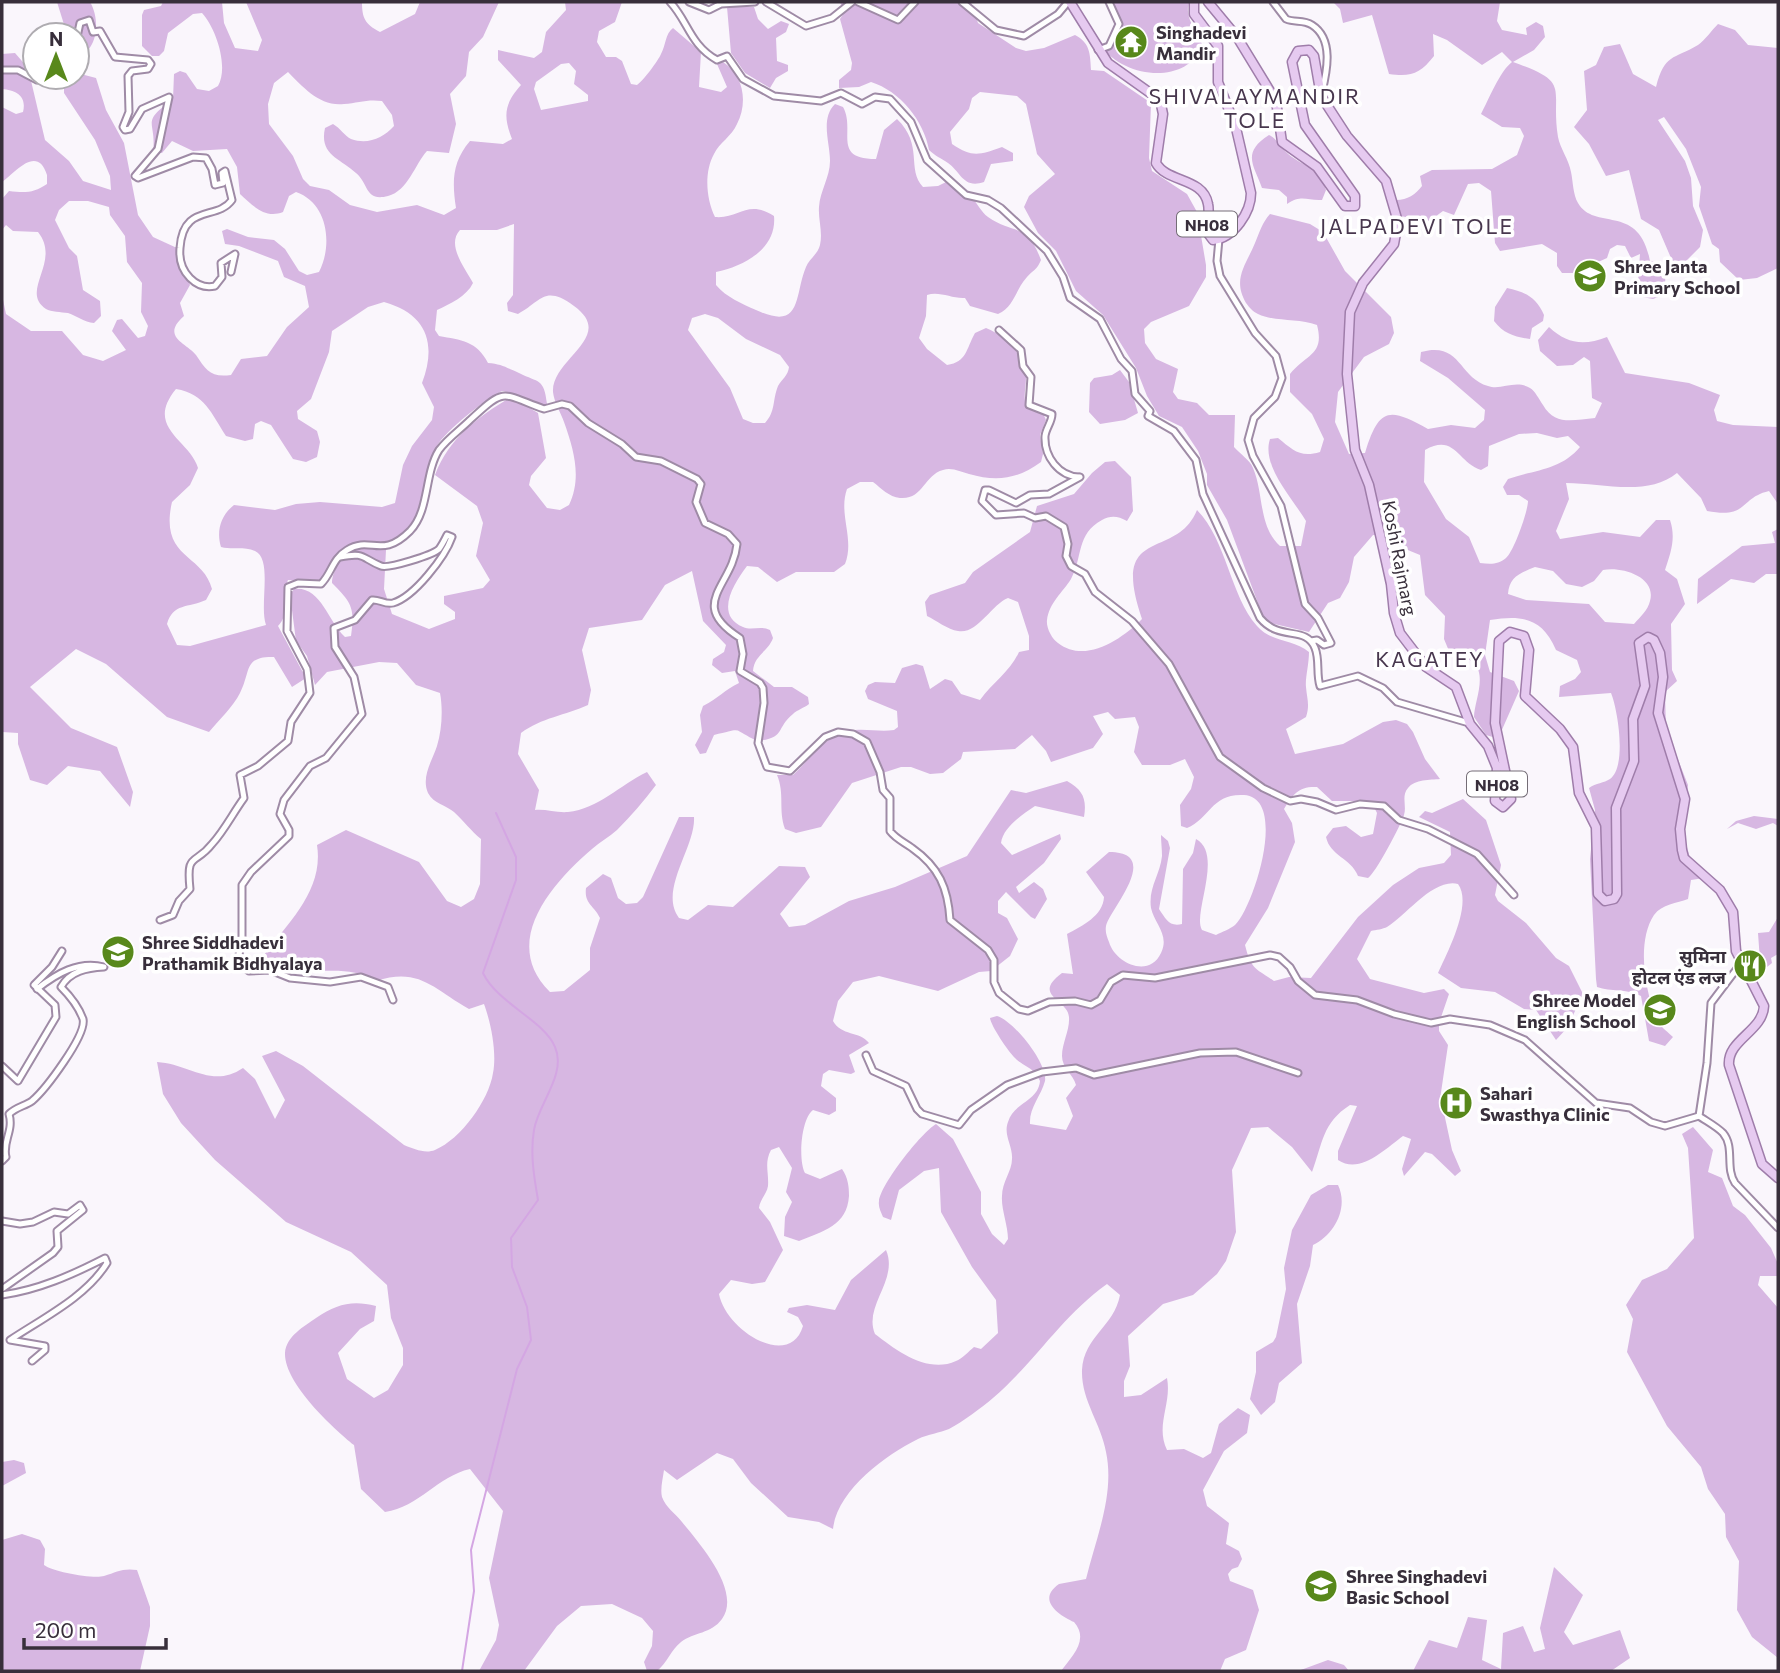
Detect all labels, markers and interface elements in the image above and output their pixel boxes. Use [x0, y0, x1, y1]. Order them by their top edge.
north arrow [21, 21, 91, 91]
place label: Singhadevi Mandir [1156, 21, 1247, 64]
temple icon: Singhadevi Mandir [1112, 23, 1150, 61]
text: N [49, 27, 63, 50]
district label: SHIVALAYMANDIR TOLE [1149, 83, 1361, 132]
road number: NH08 [1177, 212, 1237, 236]
district label: JALPADEVI TOLE [1320, 213, 1514, 238]
place label: Shree Janta Primary School [1614, 255, 1740, 298]
school or university icon: Shree Janta Primary School [1571, 257, 1609, 295]
street label: Koshi Rajmarg [1378, 499, 1422, 618]
district label: KAGATEY [1375, 646, 1485, 671]
road number: NH08 [1467, 772, 1527, 796]
place label: Shree Siddhadevi Prathamik Bidhyalaya [142, 931, 323, 974]
school or university icon: Shree Siddhadevi Prathamik Bidhyalaya [99, 933, 137, 971]
place label: सुमिना होटल एंड लज [1632, 945, 1727, 988]
restaurant icon: सुमिना होटल एंड लज [1731, 947, 1769, 985]
place label: Shree Model English School [1516, 989, 1636, 1032]
school or university icon: Shree Model English School [1641, 991, 1679, 1029]
place label: Sahari Swasthya Clinic [1480, 1082, 1610, 1125]
hospital icon: Sahari Swasthya Clinic [1437, 1084, 1475, 1122]
place label: Shree Singhadevi Basic School [1346, 1565, 1487, 1608]
school or university icon: Shree Singhadevi Basic School [1302, 1567, 1340, 1605]
scale bar [24, 1606, 166, 1650]
text: 200 m [35, 1617, 96, 1642]

